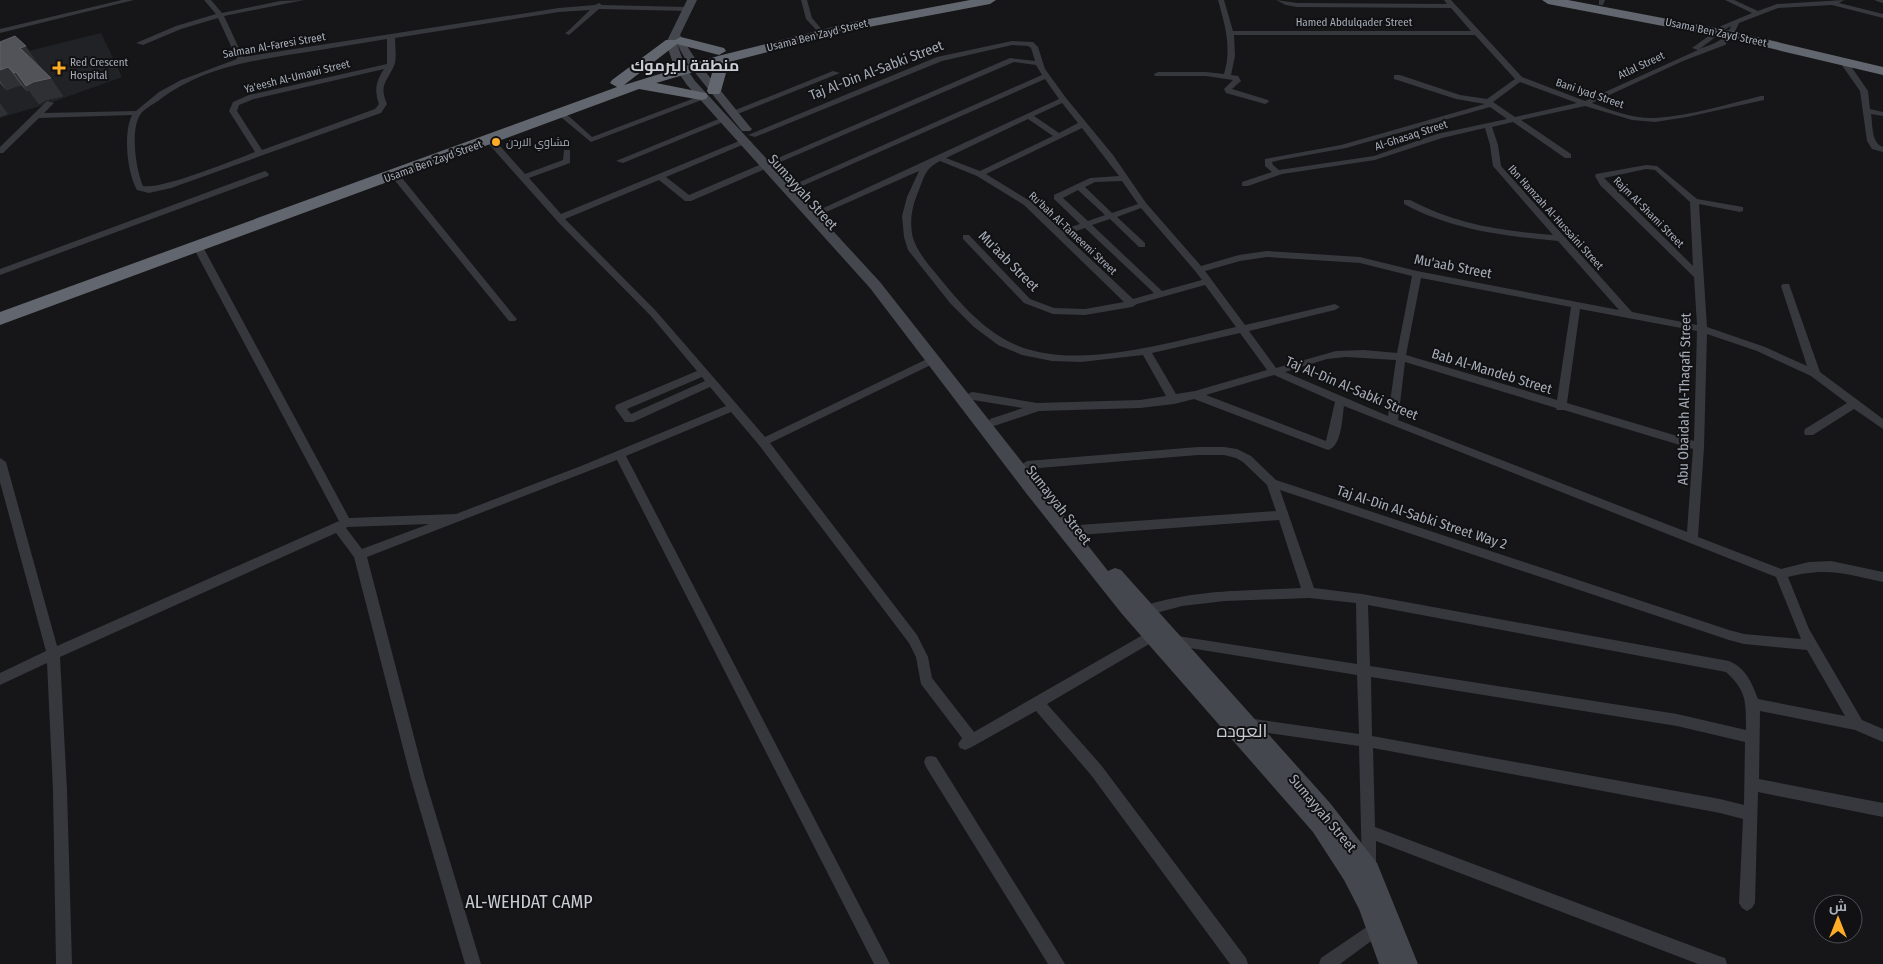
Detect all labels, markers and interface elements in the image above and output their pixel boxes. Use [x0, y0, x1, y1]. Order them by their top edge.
street label: Usama Ben Zayd Street [1664, 15, 1768, 50]
street label: Hamed Abdulqader Street [1296, 16, 1413, 29]
street label: Usama Ben Zayd Street [765, 17, 869, 54]
street label: Salman Al-Faresi Street [222, 30, 327, 61]
street label: Taj Al-Din Al-Sabki Street [807, 37, 946, 104]
street label: Atlal Street [1616, 49, 1667, 82]
place label: Red Crescent Hospital [70, 56, 129, 82]
district label: منطقة اليرموك [631, 56, 739, 75]
street label: Ya'eesh Al-Umawi Street [243, 57, 352, 96]
marker: Red Crescent Hospital [52, 61, 66, 75]
street label: Bani Iyad Street [1554, 76, 1626, 111]
street label: Al-Ghasaq Street [1373, 117, 1449, 153]
marker: مشاوي الاردن [490, 136, 502, 148]
place label: مشاوي الاردن [506, 136, 570, 151]
street label: Usama Ben Zayd Street [382, 138, 484, 185]
street label: Sumayyah Street [764, 151, 841, 234]
street label: Ibn Hamzah Al-Hussaini Street [1505, 162, 1606, 273]
street label: Rajm Al-Shami Street [1611, 174, 1687, 251]
street label: Ru'bah Al-Tameemi Street [1026, 189, 1120, 278]
street label: Mu'aab Street [975, 228, 1043, 295]
street label: Mu'aab Street [1413, 251, 1494, 282]
street label: Abu Obaidah Al-Thaqafi Street [1674, 312, 1695, 485]
street label: Bab Al-Mandeb Street [1430, 345, 1555, 398]
street label: Taj Al-Din Al-Sabki Street [1283, 353, 1421, 424]
street label: Sumayyah Street [1022, 462, 1095, 549]
street label: Taj Al-Din Al-Sabki Street Way 2 [1335, 482, 1509, 553]
district label: العوده [1217, 720, 1267, 742]
street label: Sumayyah Street [1285, 771, 1360, 856]
district label: AL-WEHDAT CAMP [465, 891, 593, 913]
north arrow [1813, 894, 1863, 944]
text: ش [1829, 898, 1847, 915]

